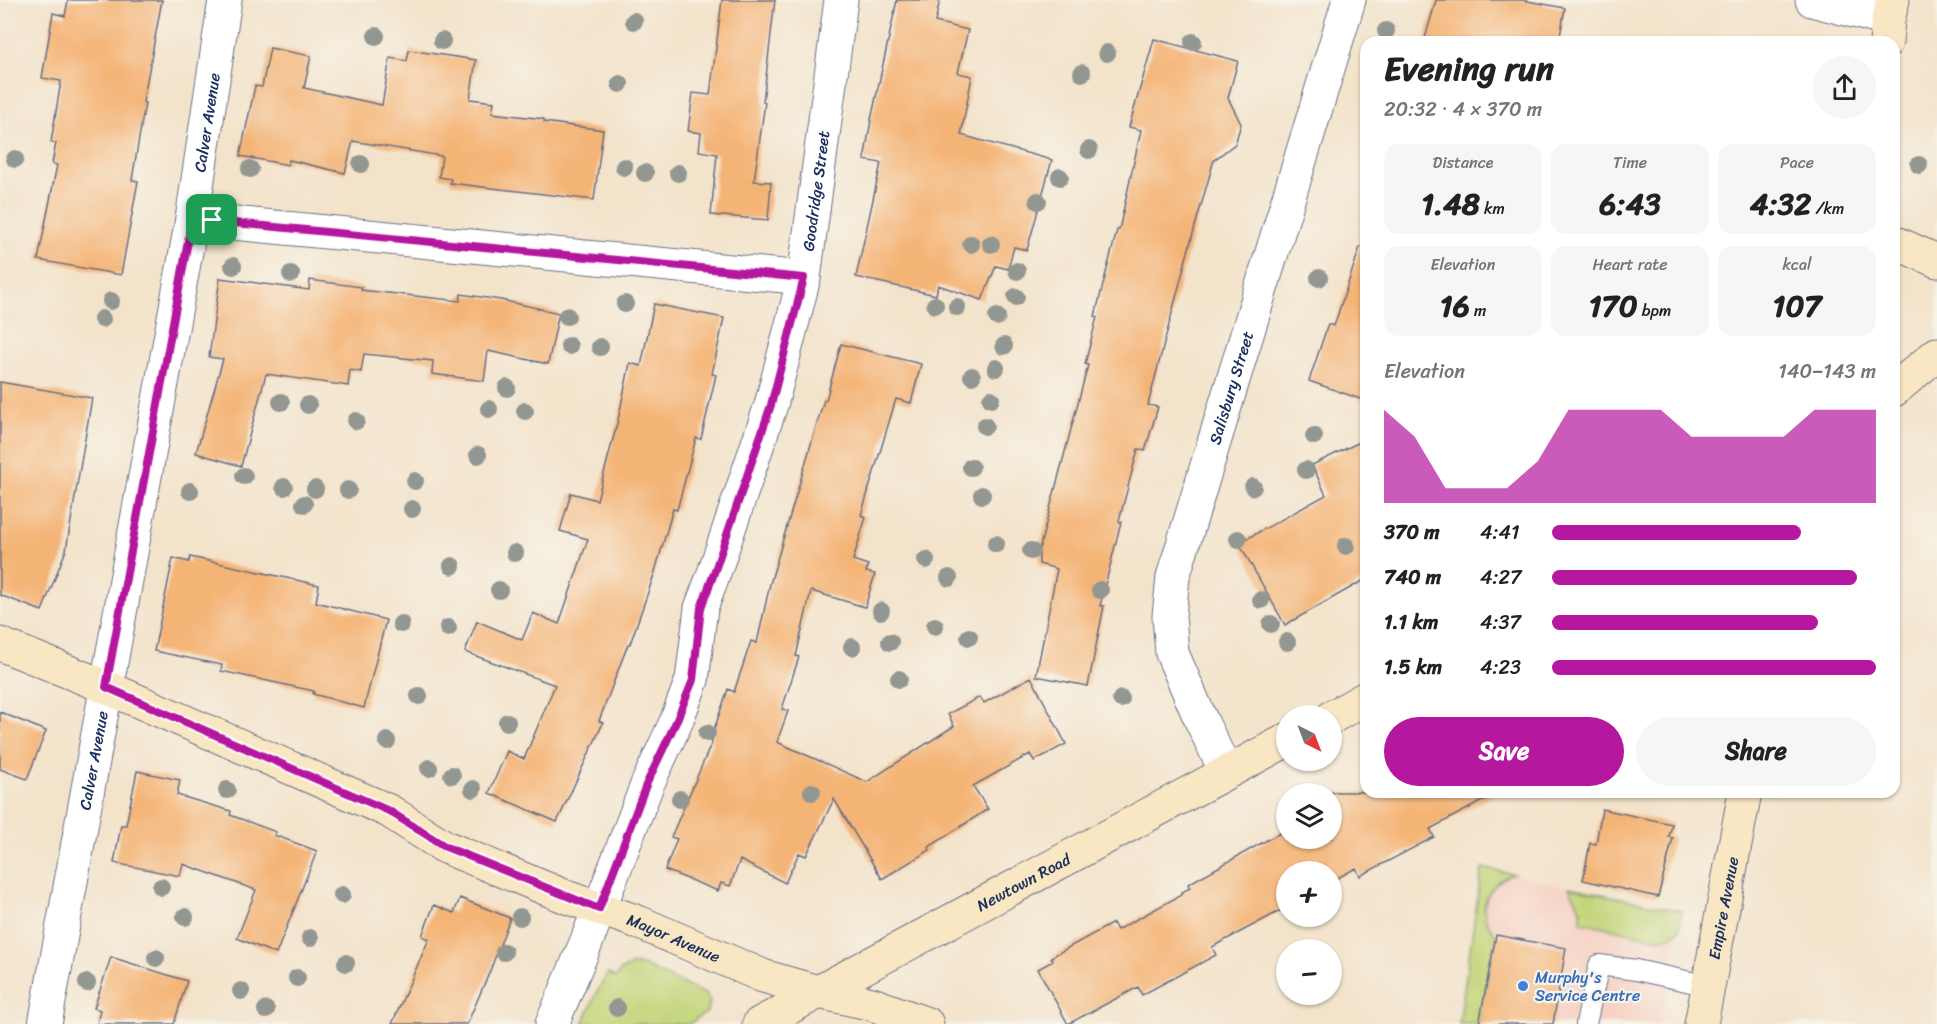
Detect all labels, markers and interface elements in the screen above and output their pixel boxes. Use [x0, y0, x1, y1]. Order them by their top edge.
text: Evening run [1384, 40, 1554, 98]
button: share [1813, 56, 1876, 119]
street label: Calver Avenue [185, 71, 228, 174]
text: 20:32 · 4 × 370 m [1384, 92, 1542, 127]
street label: Goodridge Street [793, 129, 838, 253]
text: Distance [1433, 148, 1493, 177]
text: Time [1613, 148, 1647, 177]
text: Pace [1780, 148, 1814, 177]
text: 1.48 [1421, 177, 1480, 231]
text: 6:43 [1599, 177, 1661, 231]
text: 4:32 [1750, 177, 1811, 231]
pin [186, 194, 237, 245]
text: km [1480, 194, 1505, 223]
text: /km [1811, 194, 1844, 223]
icon: arrive [195, 203, 228, 236]
text: Elevation [1431, 250, 1495, 279]
text: Heart rate [1592, 250, 1668, 279]
text: kcal [1782, 250, 1812, 279]
text: 16 [1440, 279, 1470, 333]
text: 170 [1589, 279, 1638, 333]
text: 107 [1773, 279, 1821, 333]
text: m [1470, 296, 1486, 325]
text: bpm [1638, 296, 1671, 325]
street label: Salisbury Street [1200, 327, 1262, 448]
text: Elevation [1384, 354, 1465, 389]
text: 140–143 m [1778, 354, 1876, 389]
text: 370 m [1384, 515, 1440, 550]
text: 4:41 [1480, 515, 1520, 550]
text: 740 m [1384, 560, 1441, 595]
text: 4:27 [1480, 560, 1522, 595]
text: 1.1 km [1384, 605, 1438, 640]
text: 4:37 [1480, 605, 1521, 640]
text: 1.5 km [1384, 650, 1442, 685]
text: 4:23 [1480, 650, 1521, 685]
north arrow [1276, 705, 1342, 771]
map controls [1276, 705, 1342, 1005]
street label: Calver Avenue [70, 709, 116, 812]
button: Save [1384, 717, 1624, 786]
button: Share [1636, 717, 1876, 786]
button: layers [1276, 783, 1342, 849]
street label: Newtown Road [971, 844, 1077, 919]
street label: Empire Avenue [1699, 854, 1747, 962]
button: + [1276, 861, 1342, 927]
street label: Mayor Avenue [623, 905, 725, 970]
button: − [1276, 939, 1342, 1005]
place label: Murphy's Service Centre [1535, 963, 1640, 1010]
marker: Murphy's Service Centre [1516, 979, 1530, 993]

